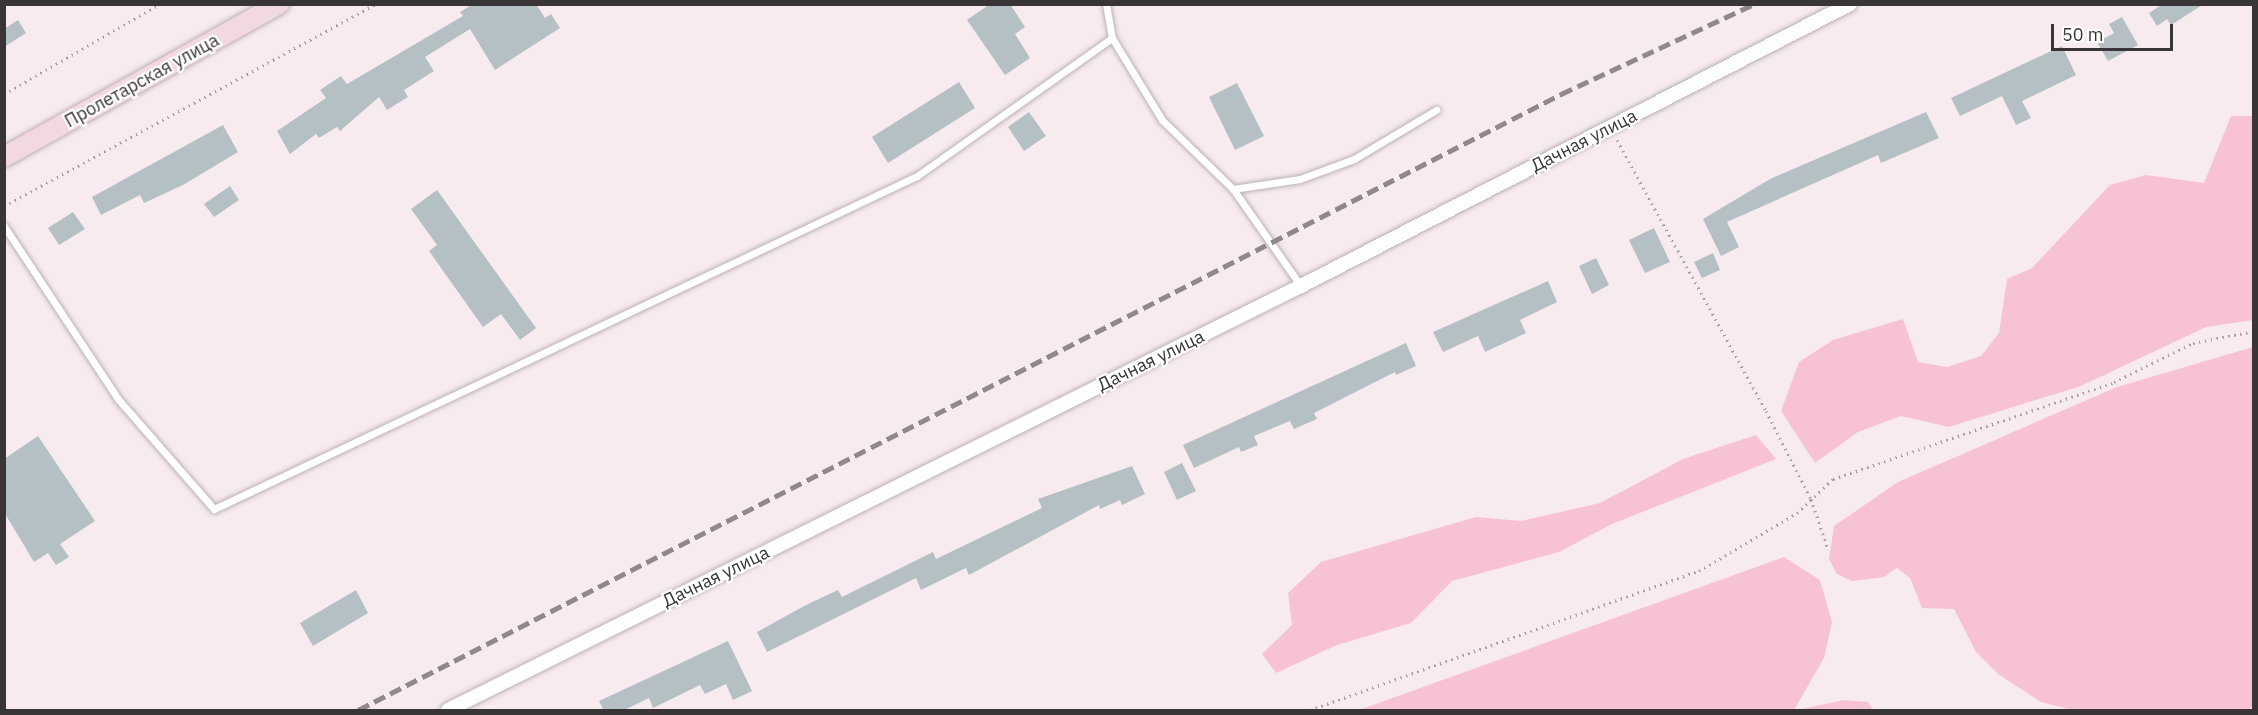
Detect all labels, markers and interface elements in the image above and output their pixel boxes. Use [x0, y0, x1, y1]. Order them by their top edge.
scale bar [2054, 12, 2176, 50]
text: 50 m [2062, 23, 2104, 46]
street label: Пролетарская улица [61, 30, 223, 132]
street label: Дачная улица [1527, 105, 1641, 177]
street label: Дачная улица [1094, 326, 1208, 396]
street label: Дачная улица [659, 542, 773, 612]

